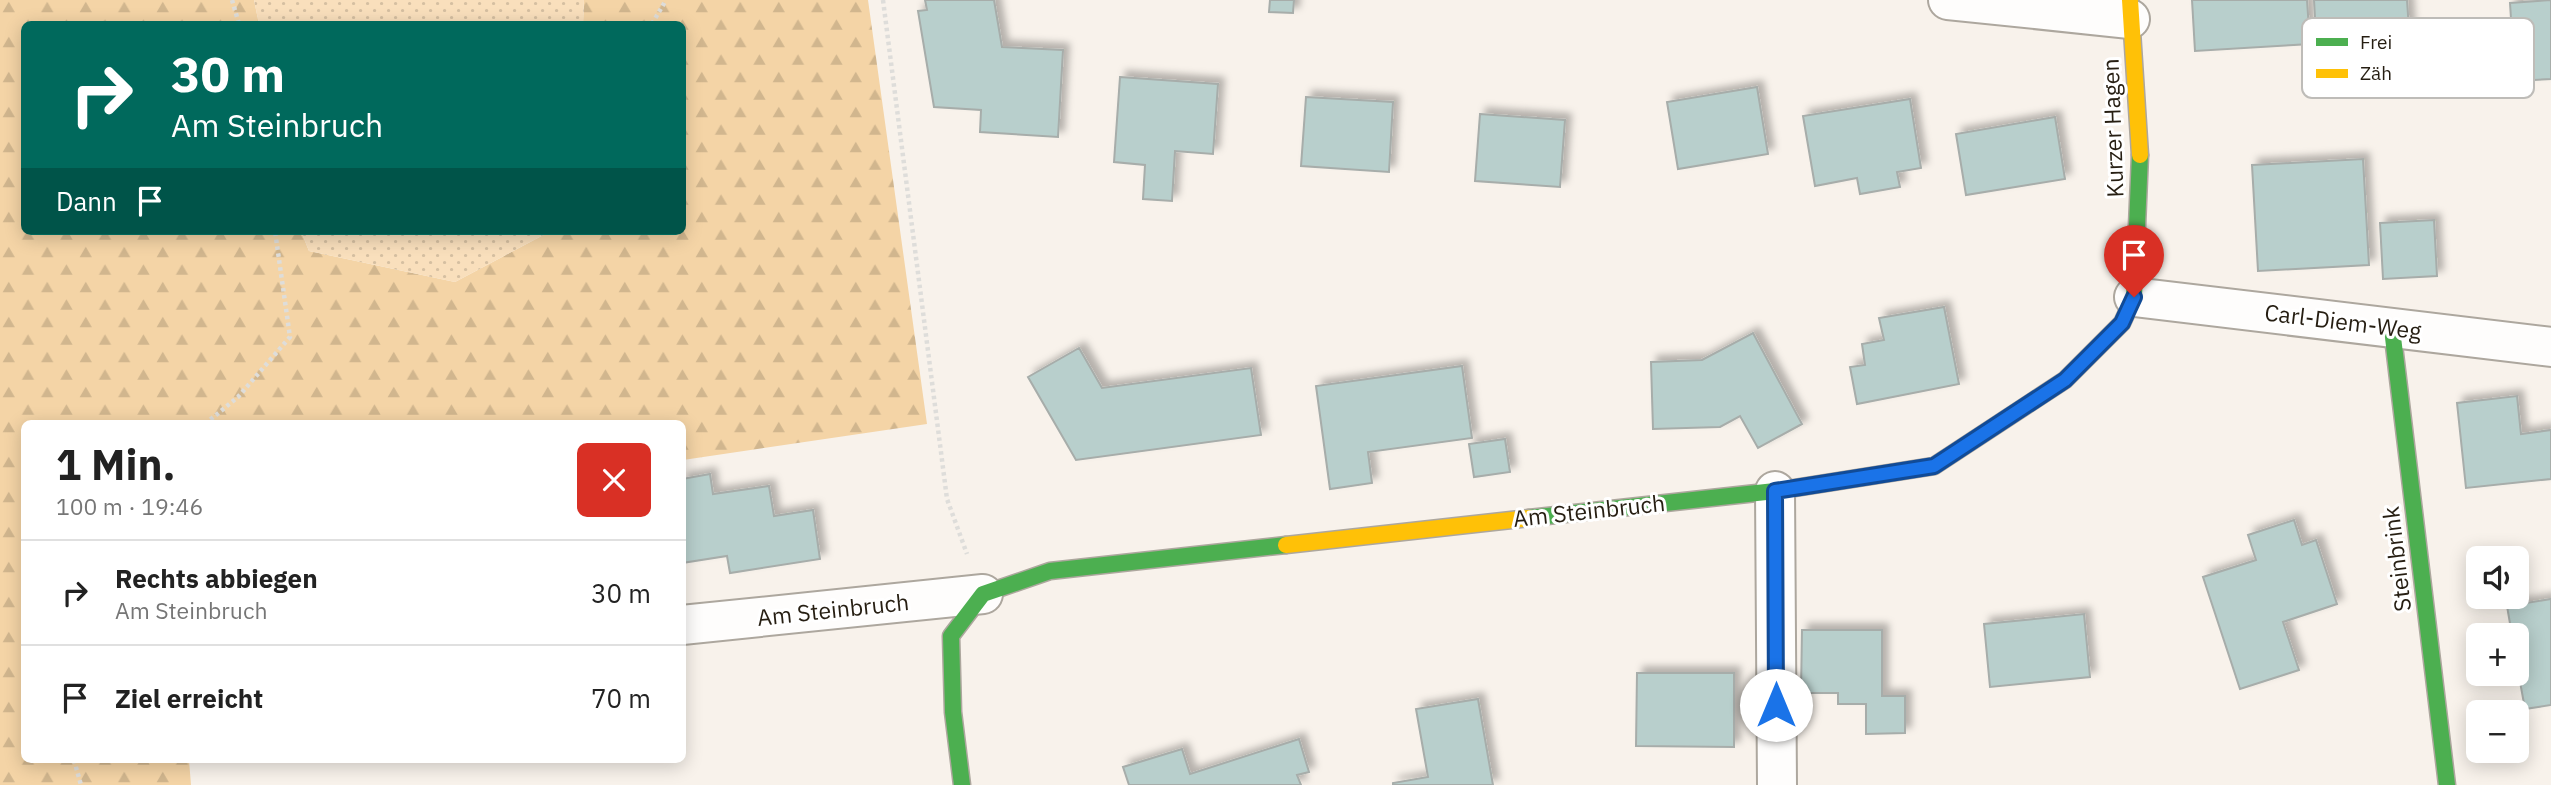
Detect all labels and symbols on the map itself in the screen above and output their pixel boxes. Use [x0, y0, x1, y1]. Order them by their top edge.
legend [2302, 18, 2534, 98]
text: Frei [2360, 30, 2392, 54]
street label: Kurzer Hagen [2095, 58, 2129, 198]
text: Zäh [2360, 61, 2392, 85]
pin [2104, 225, 2164, 297]
street label: Carl-Diem-Weg [2263, 296, 2423, 346]
street label: Am Steinbruch [1511, 487, 1666, 533]
street label: Steinbrink [2375, 505, 2417, 613]
street label: Am Steinbruch [755, 586, 910, 632]
position arrow [1739, 668, 1813, 742]

